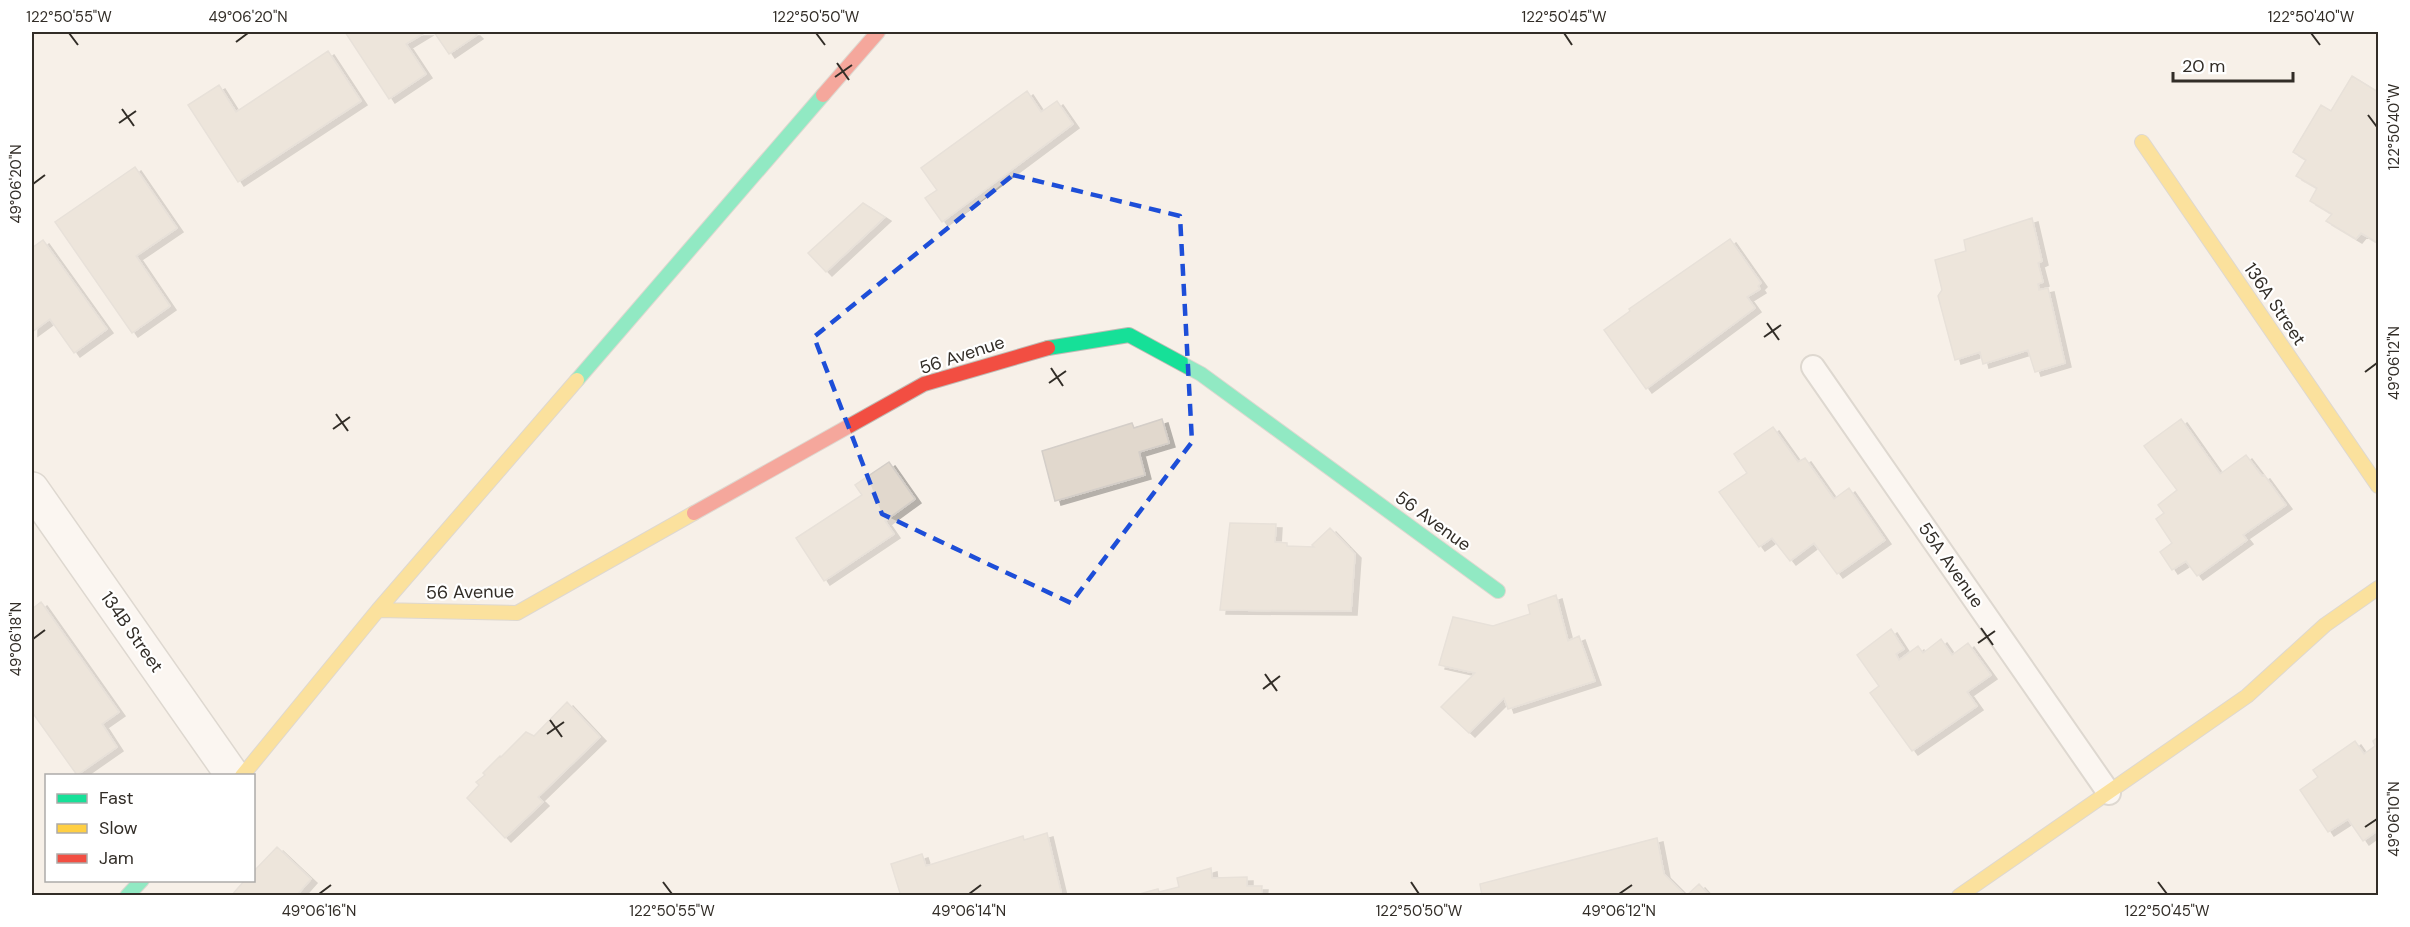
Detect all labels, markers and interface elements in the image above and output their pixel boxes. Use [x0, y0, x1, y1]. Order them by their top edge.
text: 122°50'55"W [26, 7, 112, 27]
text: 49°06'20"N [208, 7, 288, 27]
text: 122°50'50"W [773, 7, 860, 27]
text: 122°50'45"W [1522, 7, 1607, 27]
text: 122°50'40"W [2268, 7, 2355, 27]
scale bar [2173, 45, 2293, 83]
text: 20 m [2182, 54, 2225, 78]
text: 122°50'40"W [2384, 83, 2404, 170]
text: 49°06'20"N [6, 144, 26, 224]
street label: 136A Street [2239, 258, 2311, 350]
text: 49°06'12"N [2384, 326, 2404, 400]
street label: 56 Avenue [916, 330, 1008, 380]
street label: 56 Avenue [1390, 485, 1476, 557]
street label: 55A Avenue [1913, 518, 1989, 612]
street label: 56 Avenue [426, 579, 514, 605]
street label: 134B Street [95, 587, 169, 677]
text: 49°06'18"N [6, 602, 26, 676]
legend [45, 774, 255, 882]
text: 49°06'10"N [2384, 781, 2404, 857]
text: Fast [99, 786, 134, 810]
text: Slow [99, 816, 138, 840]
text: Jam [99, 846, 134, 870]
text: 49°06'16"N [282, 901, 356, 921]
text: 122°50'55"W [629, 901, 715, 921]
text: 49°06'14"N [932, 901, 1006, 921]
text: 122°50'50"W [1376, 901, 1463, 921]
text: 49°06'12"N [1582, 901, 1656, 921]
text: 122°50'45"W [2125, 901, 2210, 921]

